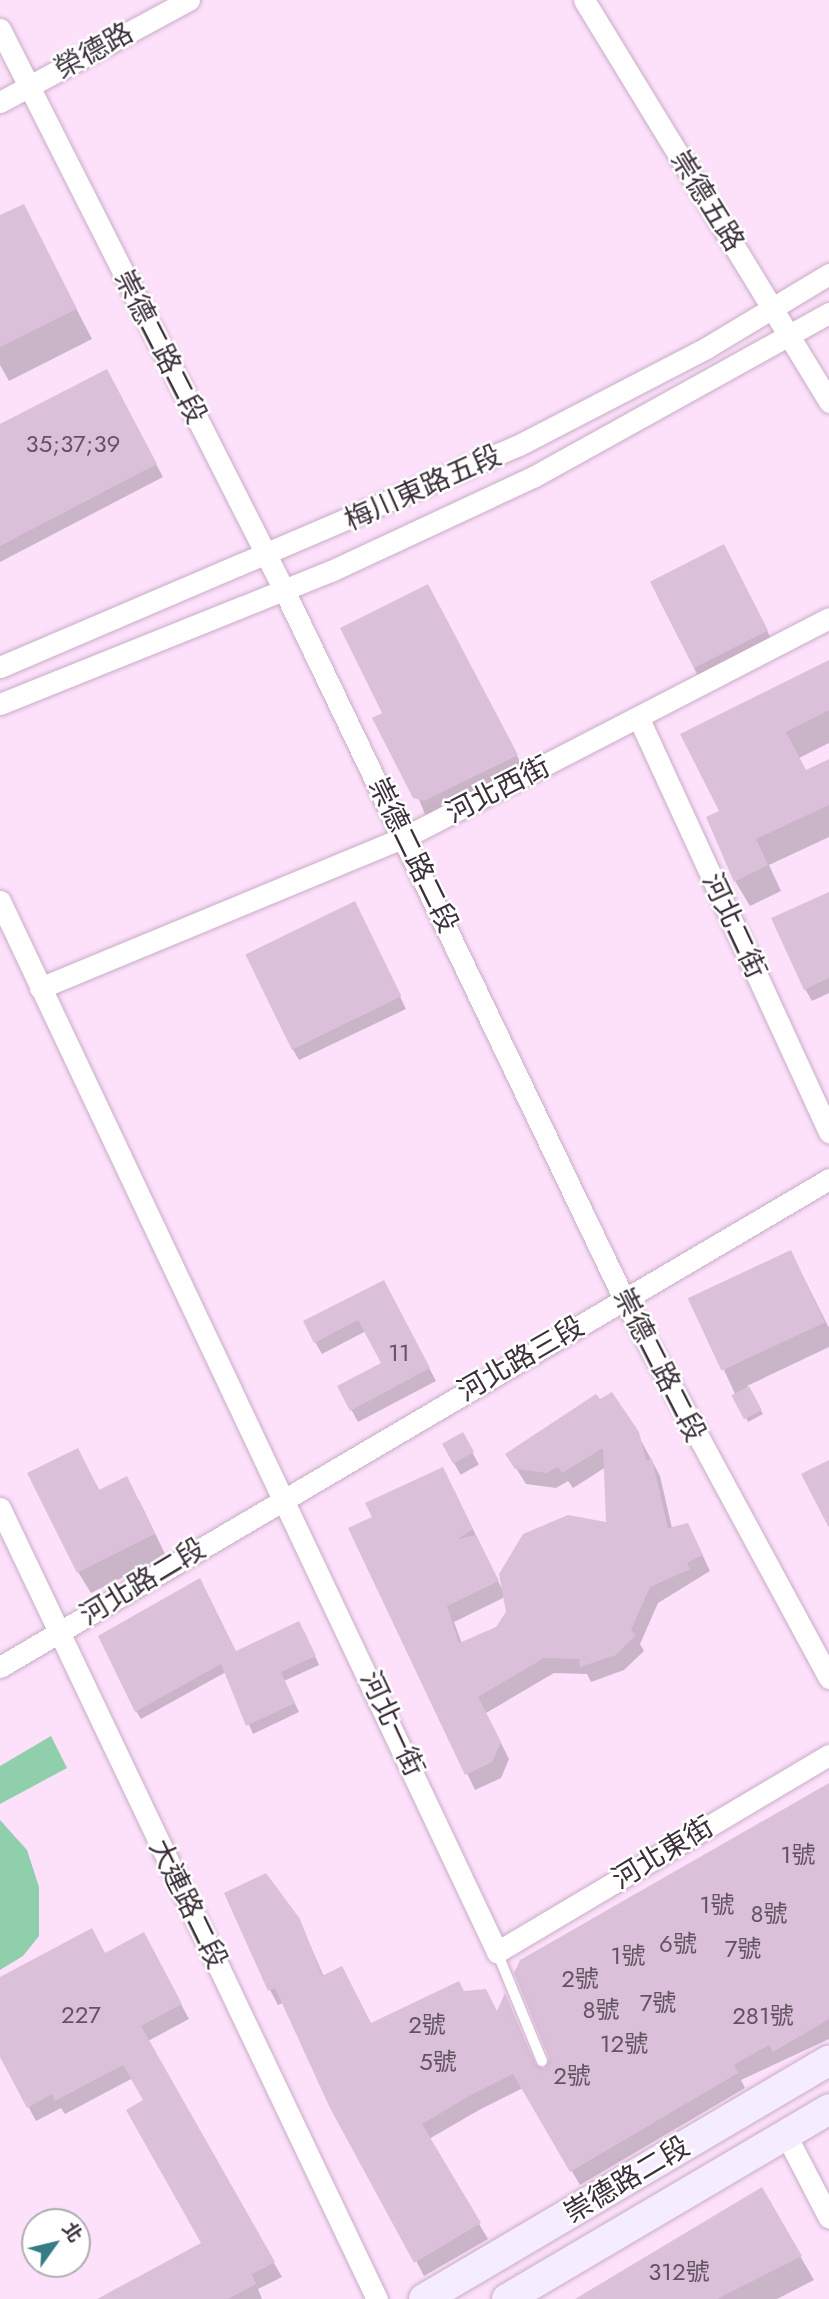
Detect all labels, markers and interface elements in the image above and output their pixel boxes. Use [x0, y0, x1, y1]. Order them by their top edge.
street label: 榮德路 [49, 16, 139, 86]
street label: 崇德五路 [663, 145, 751, 257]
street label: 崇德二路二段 [107, 265, 213, 429]
house number: 35;37;39 [26, 430, 120, 458]
street label: 梅川東路五段 [339, 438, 507, 538]
street label: 河北西街 [440, 750, 556, 830]
street label: 崇德二路二段 [361, 772, 465, 938]
street label: 河北二街 [695, 868, 773, 984]
street label: 崇德二路二段 [606, 1283, 712, 1447]
street label: 河北路三段 [452, 1309, 590, 1409]
house number: 11 [388, 1339, 410, 1367]
street label: 河北路二段 [74, 1532, 212, 1632]
street label: 河北一街 [353, 1666, 431, 1782]
street label: 河北東街 [606, 1810, 720, 1896]
street label: 大連路二段 [142, 1834, 234, 1974]
house number: 1號 [781, 1841, 815, 1869]
house number: 1號 [700, 1891, 734, 1919]
house number: 8號 [750, 1900, 788, 1928]
house number: 6號 [659, 1930, 697, 1958]
house number: 7號 [725, 1935, 761, 1963]
house number: 1號 [611, 1942, 645, 1970]
house number: 2號 [561, 1965, 599, 1993]
house number: 7號 [640, 1989, 676, 2017]
house number: 8號 [582, 1996, 620, 2024]
house number: 227 [61, 2001, 101, 2029]
house number: 281號 [732, 2002, 794, 2030]
house number: 2號 [408, 2011, 446, 2039]
house number: 12號 [600, 2030, 648, 2058]
house number: 5號 [419, 2048, 457, 2076]
house number: 2號 [553, 2062, 591, 2090]
street label: 崇德路二段 [558, 2130, 696, 2230]
north arrow [21, 2208, 91, 2278]
text: 北 [56, 2217, 89, 2248]
house number: 312號 [648, 2258, 710, 2286]

